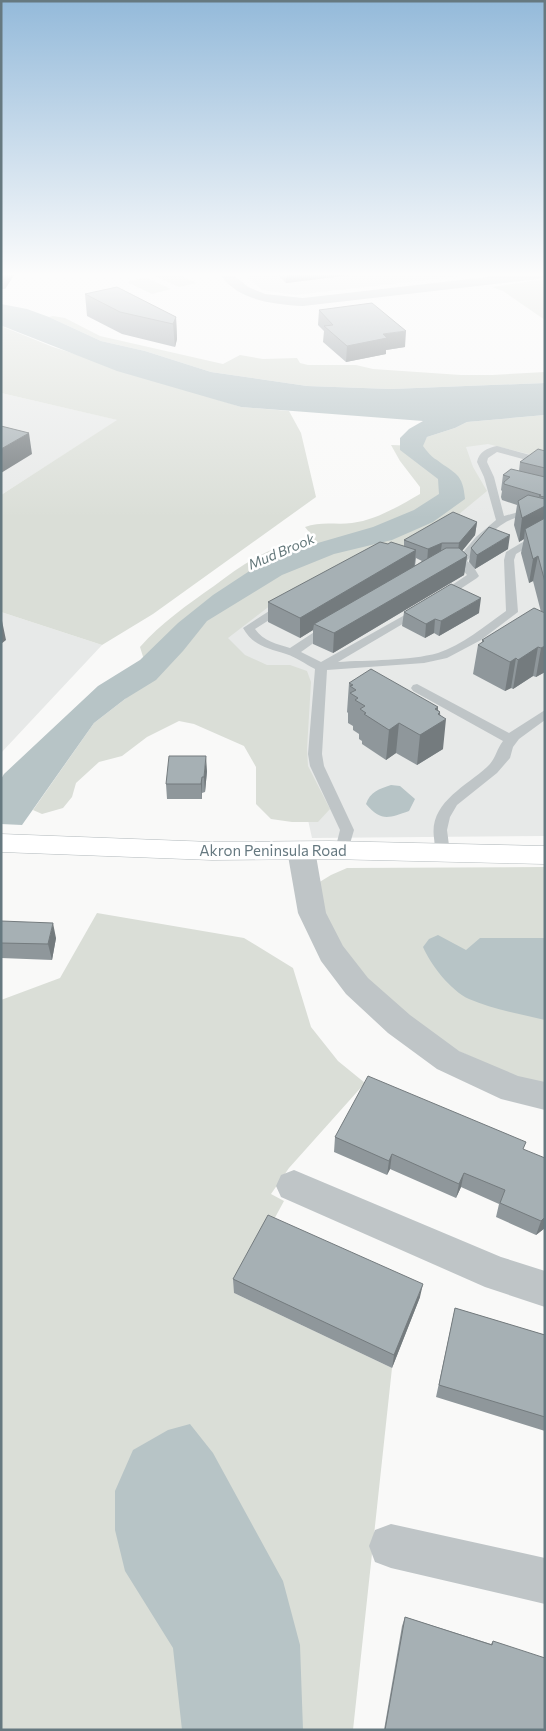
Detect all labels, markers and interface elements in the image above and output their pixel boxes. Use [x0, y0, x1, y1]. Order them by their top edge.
water label: Mud Brook [245, 529, 317, 573]
street label: Akron Peninsula Road [199, 841, 347, 859]

